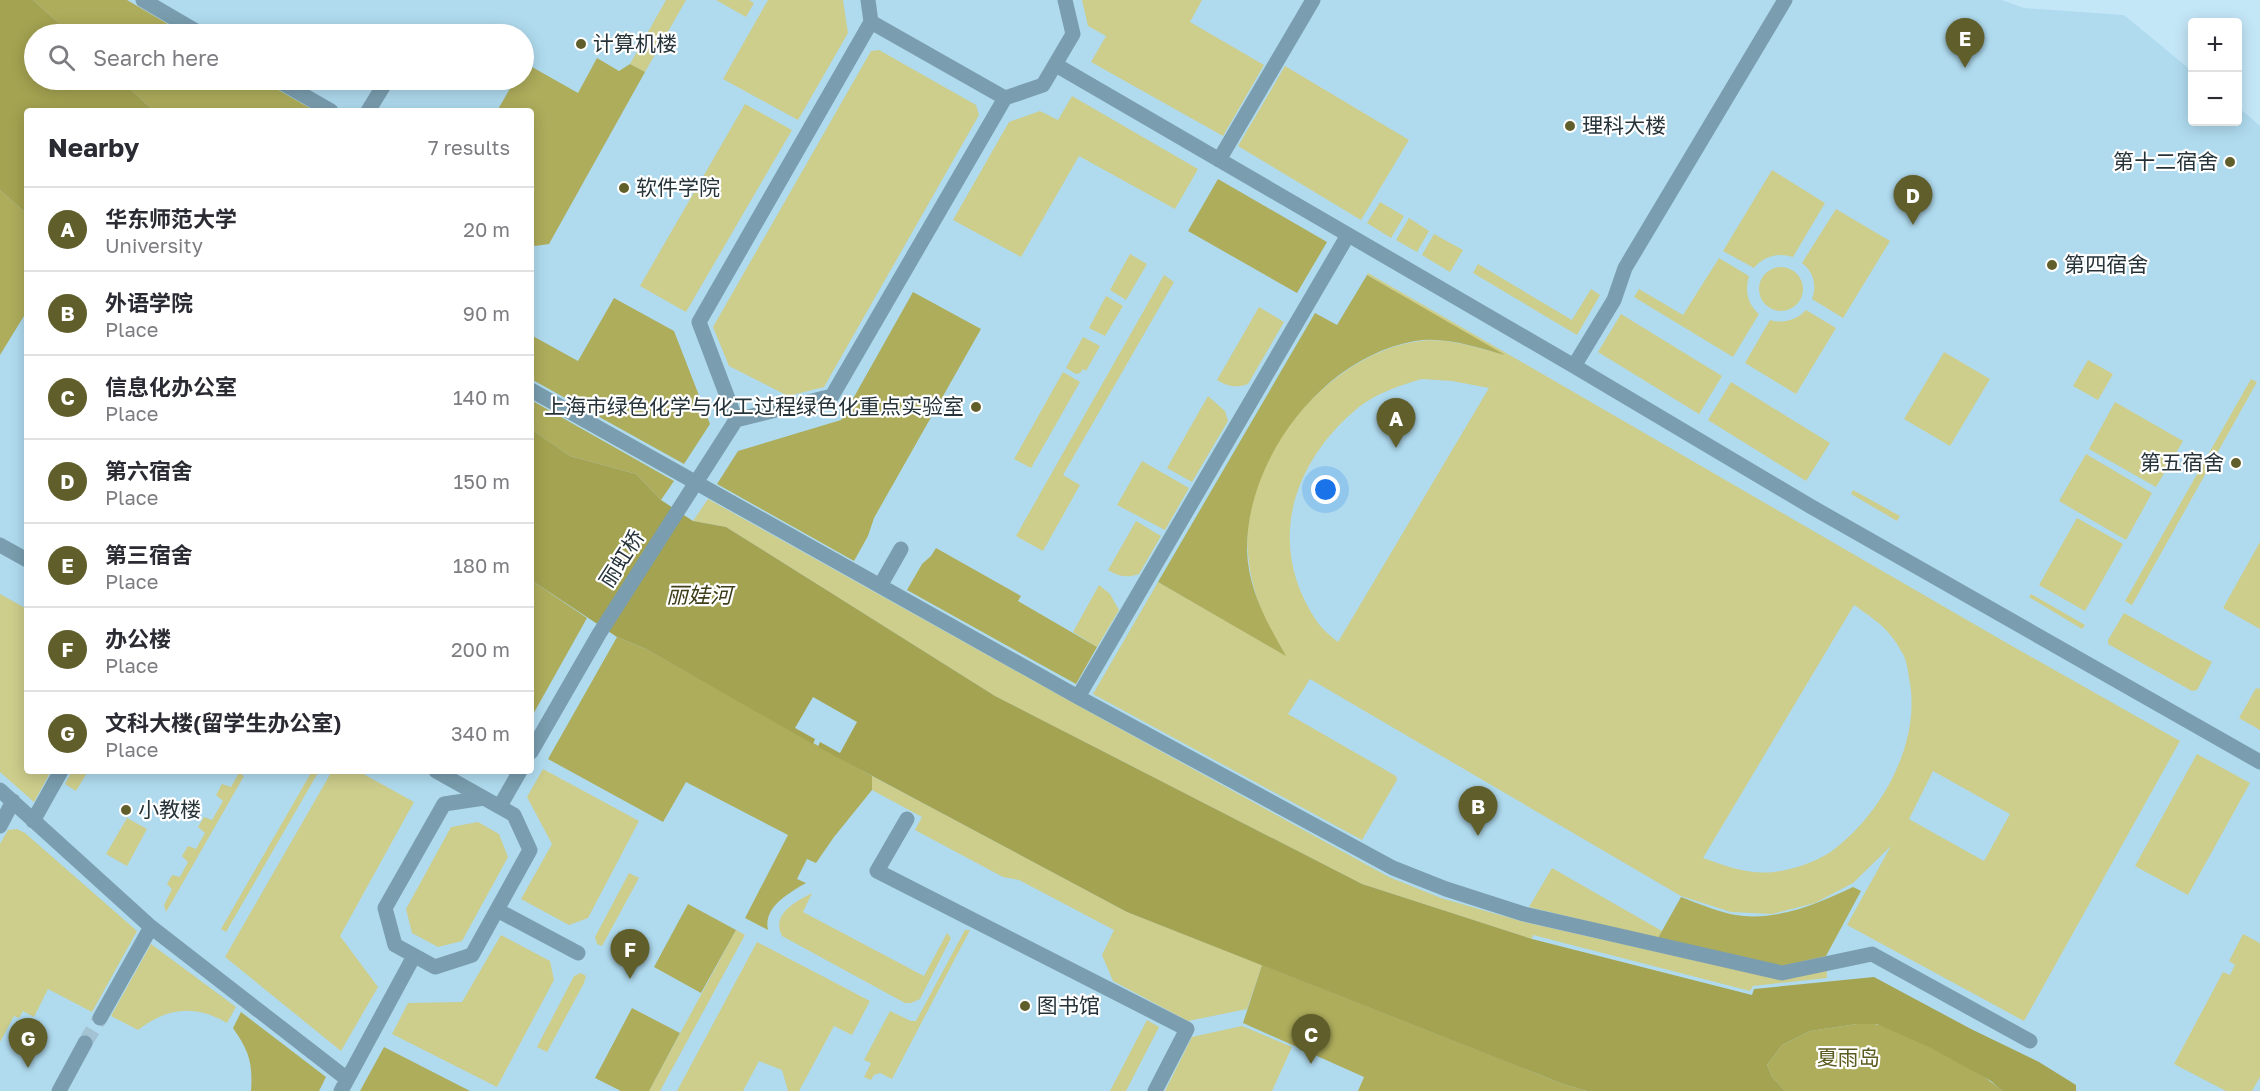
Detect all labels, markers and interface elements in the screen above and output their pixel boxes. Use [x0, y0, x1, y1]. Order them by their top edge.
map controls [2188, 18, 2242, 126]
button: + [2188, 18, 2242, 72]
pin: E [1946, 19, 1984, 68]
search box [24, 24, 534, 90]
place label: 计算机楼 [593, 30, 677, 56]
marker: 计算机楼 [574, 37, 588, 51]
icon: search [45, 41, 78, 74]
text: Search here [93, 44, 219, 71]
button: − [2188, 72, 2242, 126]
place label: 理科大楼 [1582, 112, 1666, 138]
marker: 理科大楼 [1563, 119, 1577, 133]
text: Nearby [48, 132, 139, 163]
text: 7 results [428, 135, 510, 159]
place label: 第十二宿舍 [2113, 148, 2218, 174]
marker: 第十二宿舍 [2223, 155, 2237, 169]
place label: 软件学院 [636, 174, 720, 200]
pin: D [1894, 176, 1932, 225]
marker: 软件学院 [617, 181, 631, 195]
text: 华东师范大学 [105, 205, 237, 232]
text: A [60, 217, 75, 241]
text: 20 m [463, 217, 510, 241]
text: University [105, 233, 203, 257]
place label: 第四宿舍 [2064, 251, 2148, 277]
marker: 第四宿舍 [2045, 258, 2059, 272]
text: 外语学院 [105, 289, 193, 316]
text: B [60, 301, 75, 325]
text: 90 m [463, 301, 510, 325]
text: Place [105, 317, 158, 341]
text: 信息化办公室 [105, 373, 237, 400]
text: C [60, 385, 75, 409]
text: 140 m [453, 385, 510, 409]
place label: 上海市绿色化学与化工过程绿色化重点实验室 [544, 393, 964, 419]
pin: A [1376, 398, 1416, 448]
marker: 上海市绿色化学与化工过程绿色化重点实验室 [969, 400, 983, 414]
text: Place [105, 401, 158, 425]
place label: 第五宿舍 [2140, 449, 2224, 475]
marker: 第五宿舍 [2229, 456, 2243, 470]
text: 第六宿舍 [105, 457, 193, 484]
text: D [60, 469, 75, 493]
text: 150 m [454, 469, 510, 493]
your location [1311, 475, 1340, 504]
text: Place [105, 485, 158, 509]
street label: 丽虹桥 [593, 525, 649, 592]
text: 第三宿舍 [105, 541, 193, 568]
text: E [61, 553, 74, 577]
text: 180 m [453, 553, 510, 577]
text: Place [105, 569, 158, 593]
water label: 丽娃河 [666, 581, 736, 608]
text: 办公楼 [105, 625, 171, 652]
text: F [62, 637, 73, 661]
text: 200 m [451, 637, 510, 661]
text: Place [105, 653, 158, 677]
text: 文科大楼(留学生办公室) [105, 709, 342, 736]
text: G [60, 721, 75, 745]
text: 340 m [451, 721, 510, 745]
text: Place [105, 737, 158, 761]
pin: B [1458, 786, 1498, 836]
place label: 小教楼 [138, 796, 201, 822]
marker: 小教楼 [119, 803, 133, 817]
pin: F [610, 930, 650, 979]
place label: 图书馆 [1037, 992, 1100, 1018]
marker: 图书馆 [1018, 999, 1032, 1013]
pin: C [1292, 1014, 1330, 1064]
pin: G [9, 1018, 48, 1068]
park label: 夏雨岛 [1817, 1044, 1880, 1070]

